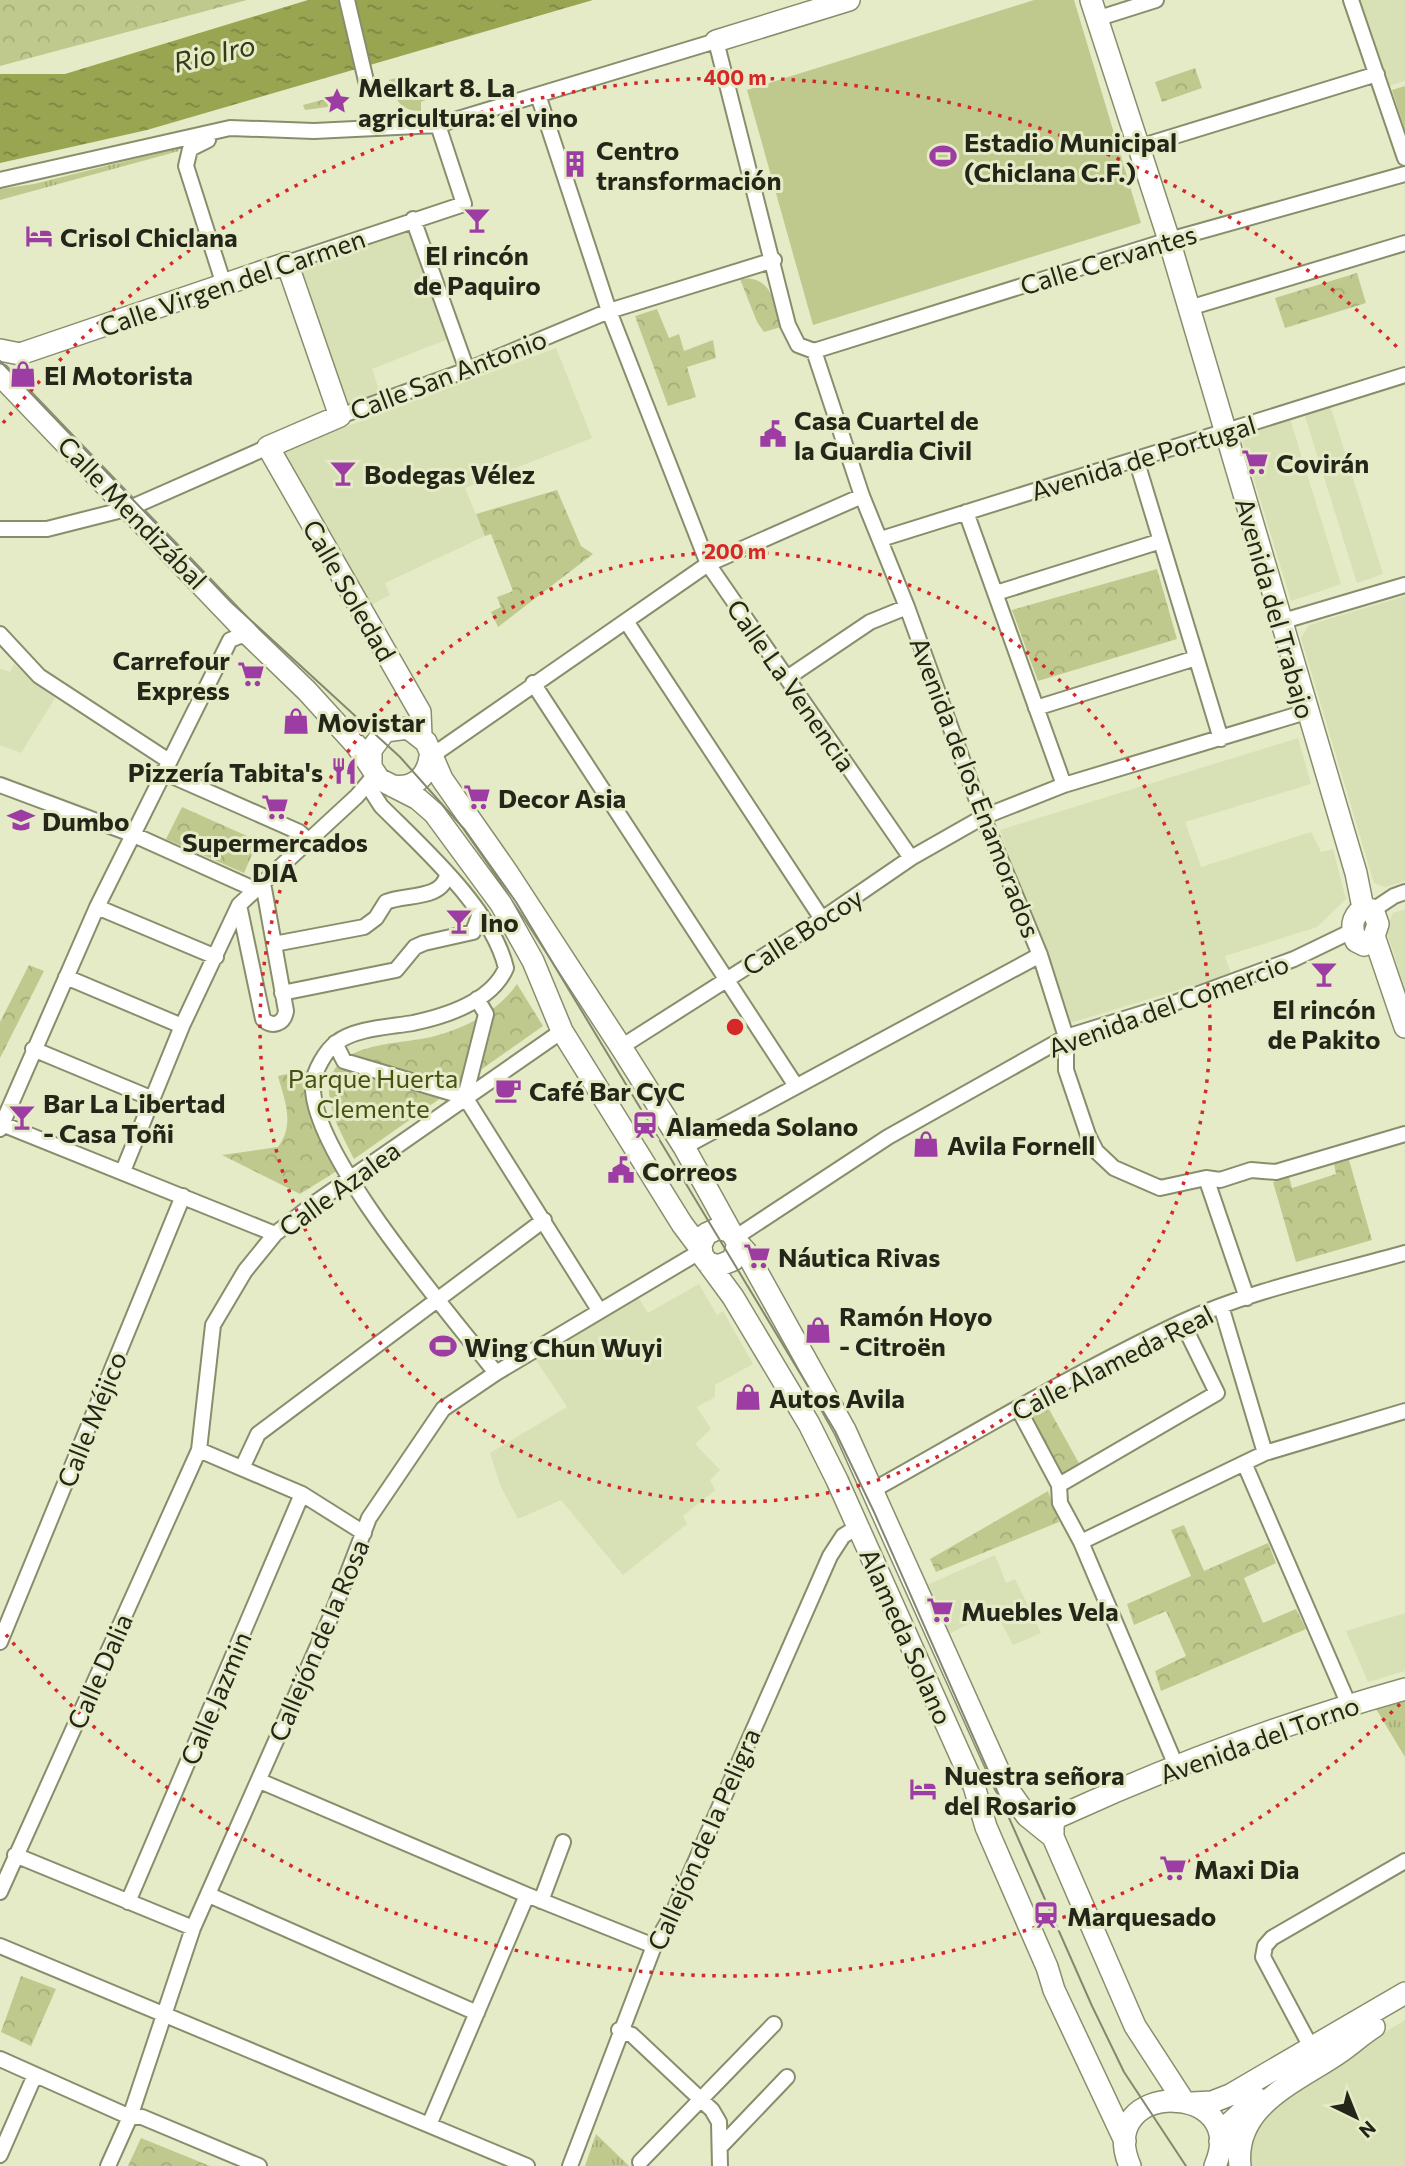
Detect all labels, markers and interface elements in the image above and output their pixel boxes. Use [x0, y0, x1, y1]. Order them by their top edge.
water label: Rio Iro [170, 27, 258, 79]
text: 400 m [703, 64, 767, 89]
place label: Melkart 8. La agricultura: el vino [358, 71, 578, 132]
place icon: Melkart 8. La agricultura: el vino [322, 86, 352, 116]
place label: Estadio Municipal (Chiclana C.F.) [964, 126, 1177, 187]
place label: Centro transformación [596, 134, 781, 195]
sports icon: Estadio Municipal (Chiclana C.F.) [928, 141, 958, 171]
building icon: Centro transformación [560, 149, 590, 179]
bar icon: El rincón de Paquiro [462, 205, 492, 235]
street label: Calle Cervantes [1016, 217, 1200, 301]
hotel icon: Crisol Chiclana [24, 221, 54, 251]
place label: Crisol Chiclana [60, 221, 238, 252]
street label: Calle Virgen del Carmen [95, 222, 369, 342]
place label: El rincón de Paquiro [413, 239, 541, 300]
street label: Calle San Antonio [345, 322, 551, 426]
shop icon: El Motorista [8, 359, 38, 389]
place label: El Motorista [44, 359, 193, 390]
place label: Casa Cuartel de la Guardia Civil [794, 404, 979, 465]
street label: Avenida de Portugal [1027, 408, 1259, 506]
public building icon: Casa Cuartel de la Guardia Civil [758, 419, 788, 449]
street label: Calle Mendizábal [52, 429, 214, 595]
supermarket icon: Covirán [1240, 447, 1270, 477]
place label: Covirán [1276, 447, 1369, 478]
bar icon: Bodegas Vélez [328, 458, 358, 488]
place label: Bodegas Vélez [364, 458, 535, 489]
street label: Avenida del Trabajo [1230, 494, 1322, 722]
street label: Calle Soledad [297, 514, 403, 666]
text: 200 m [704, 538, 766, 563]
street label: Calle La Venencia [721, 593, 863, 777]
street label: Avenida de los Enamorados [904, 632, 1048, 942]
place label: Carrefour Express [113, 644, 230, 705]
supermarket icon: Carrefour Express [236, 659, 266, 689]
shop icon: Movistar [281, 706, 311, 736]
place label: Movistar [317, 706, 426, 737]
place label: Pizzería Tabita's [128, 756, 323, 787]
restaurant icon: Pizzería Tabita's [329, 756, 359, 786]
supermarket icon: Decor Asia [462, 782, 492, 812]
place label: Decor Asia [498, 782, 626, 813]
supermarket icon: Supermercados DIA [260, 792, 290, 822]
school or university icon: Dumbo [6, 805, 36, 835]
place label: Dumbo [42, 805, 130, 836]
place label: Supermercados DIA [182, 826, 368, 887]
street label: Calle Bocoy [736, 881, 868, 981]
bar icon: Ino [444, 906, 474, 936]
place label: Ino [480, 906, 519, 937]
street label: Avenida del Comercio [1043, 947, 1293, 1063]
bar icon: El rincón de Pakito [1309, 959, 1339, 989]
place label: El rincón de Pakito [1267, 993, 1381, 1054]
centre of rings [723, 1015, 747, 1039]
park label: Parque Huerta Clemente [288, 1062, 458, 1123]
cafe icon: Café Bar CyC [493, 1075, 523, 1105]
place label: Café Bar CyC [529, 1075, 685, 1106]
place label: Bar La Libertad - Casa Toñi [43, 1087, 225, 1148]
bar icon: Bar La Libertad - Casa Toñi [7, 1102, 37, 1132]
station icon: Alameda Solano [630, 1110, 660, 1140]
place label: Alameda Solano [666, 1110, 858, 1141]
shop icon: Avila Fornell [911, 1129, 941, 1159]
place label: Avila Fornell [947, 1129, 1095, 1160]
street label: Calle Azalea [273, 1134, 405, 1242]
public building icon: Correos [606, 1155, 636, 1185]
place label: Correos [642, 1155, 737, 1186]
supermarket icon: Náutica Rivas [742, 1241, 772, 1271]
place label: Náutica Rivas [778, 1241, 940, 1272]
street label: Calle Alameda Real [1006, 1298, 1218, 1426]
place label: Ramón Hoyo - Citroën [839, 1300, 993, 1361]
shop icon: Ramón Hoyo - Citroën [803, 1315, 833, 1345]
sports icon: Wing Chun Wuyi [428, 1331, 458, 1361]
place label: Wing Chun Wuyi [464, 1331, 663, 1362]
street label: Calle Méjico [50, 1347, 132, 1491]
shop icon: Autos Avila [733, 1382, 763, 1412]
place label: Autos Avila [769, 1382, 905, 1413]
street label: Callejón de la Rosa [261, 1534, 375, 1746]
street label: Alameda Solano [854, 1543, 960, 1729]
supermarket icon: Muebles Vela [925, 1595, 955, 1625]
place label: Muebles Vela [961, 1595, 1119, 1626]
street label: Calle Dalia [60, 1609, 138, 1733]
street label: Calle Jazmin [173, 1627, 257, 1769]
street label: Avenida del Torno [1155, 1689, 1363, 1789]
street label: Callejón de la Peligra [640, 1723, 766, 1955]
place label: Nuestra señora del Rosario [944, 1759, 1125, 1820]
hotel icon: Nuestra señora del Rosario [908, 1774, 938, 1804]
supermarket icon: Maxi Dia [1158, 1853, 1188, 1883]
place label: Maxi Dia [1194, 1853, 1299, 1884]
station icon: Marquesado [1031, 1900, 1061, 1930]
place label: Marquesado [1067, 1900, 1216, 1931]
north arrow [1321, 2082, 1391, 2152]
text: N [1355, 2117, 1381, 2143]

